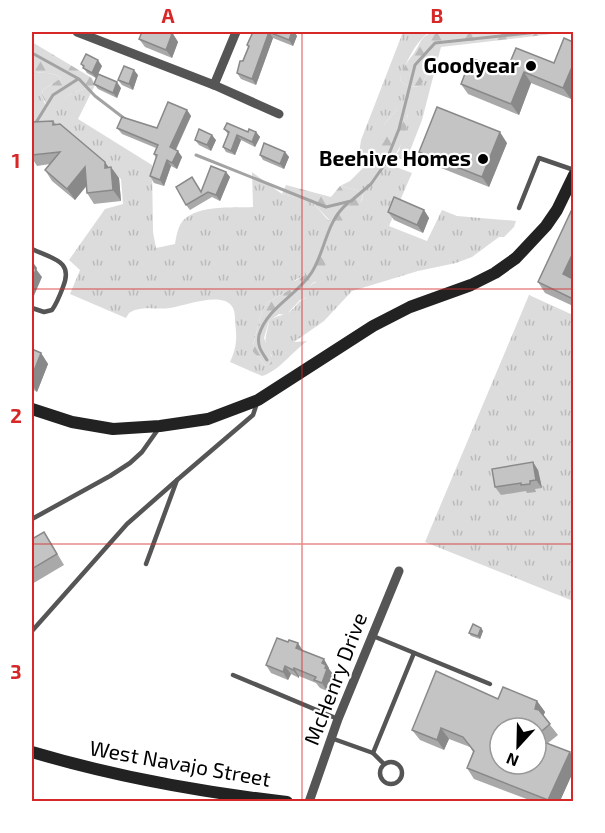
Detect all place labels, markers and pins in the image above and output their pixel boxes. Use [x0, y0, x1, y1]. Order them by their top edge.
place label: Goodyear [424, 52, 519, 78]
marker: Goodyear [524, 59, 538, 73]
place label: Beehive Homes [319, 145, 471, 170]
marker: Beehive Homes [476, 152, 490, 166]

